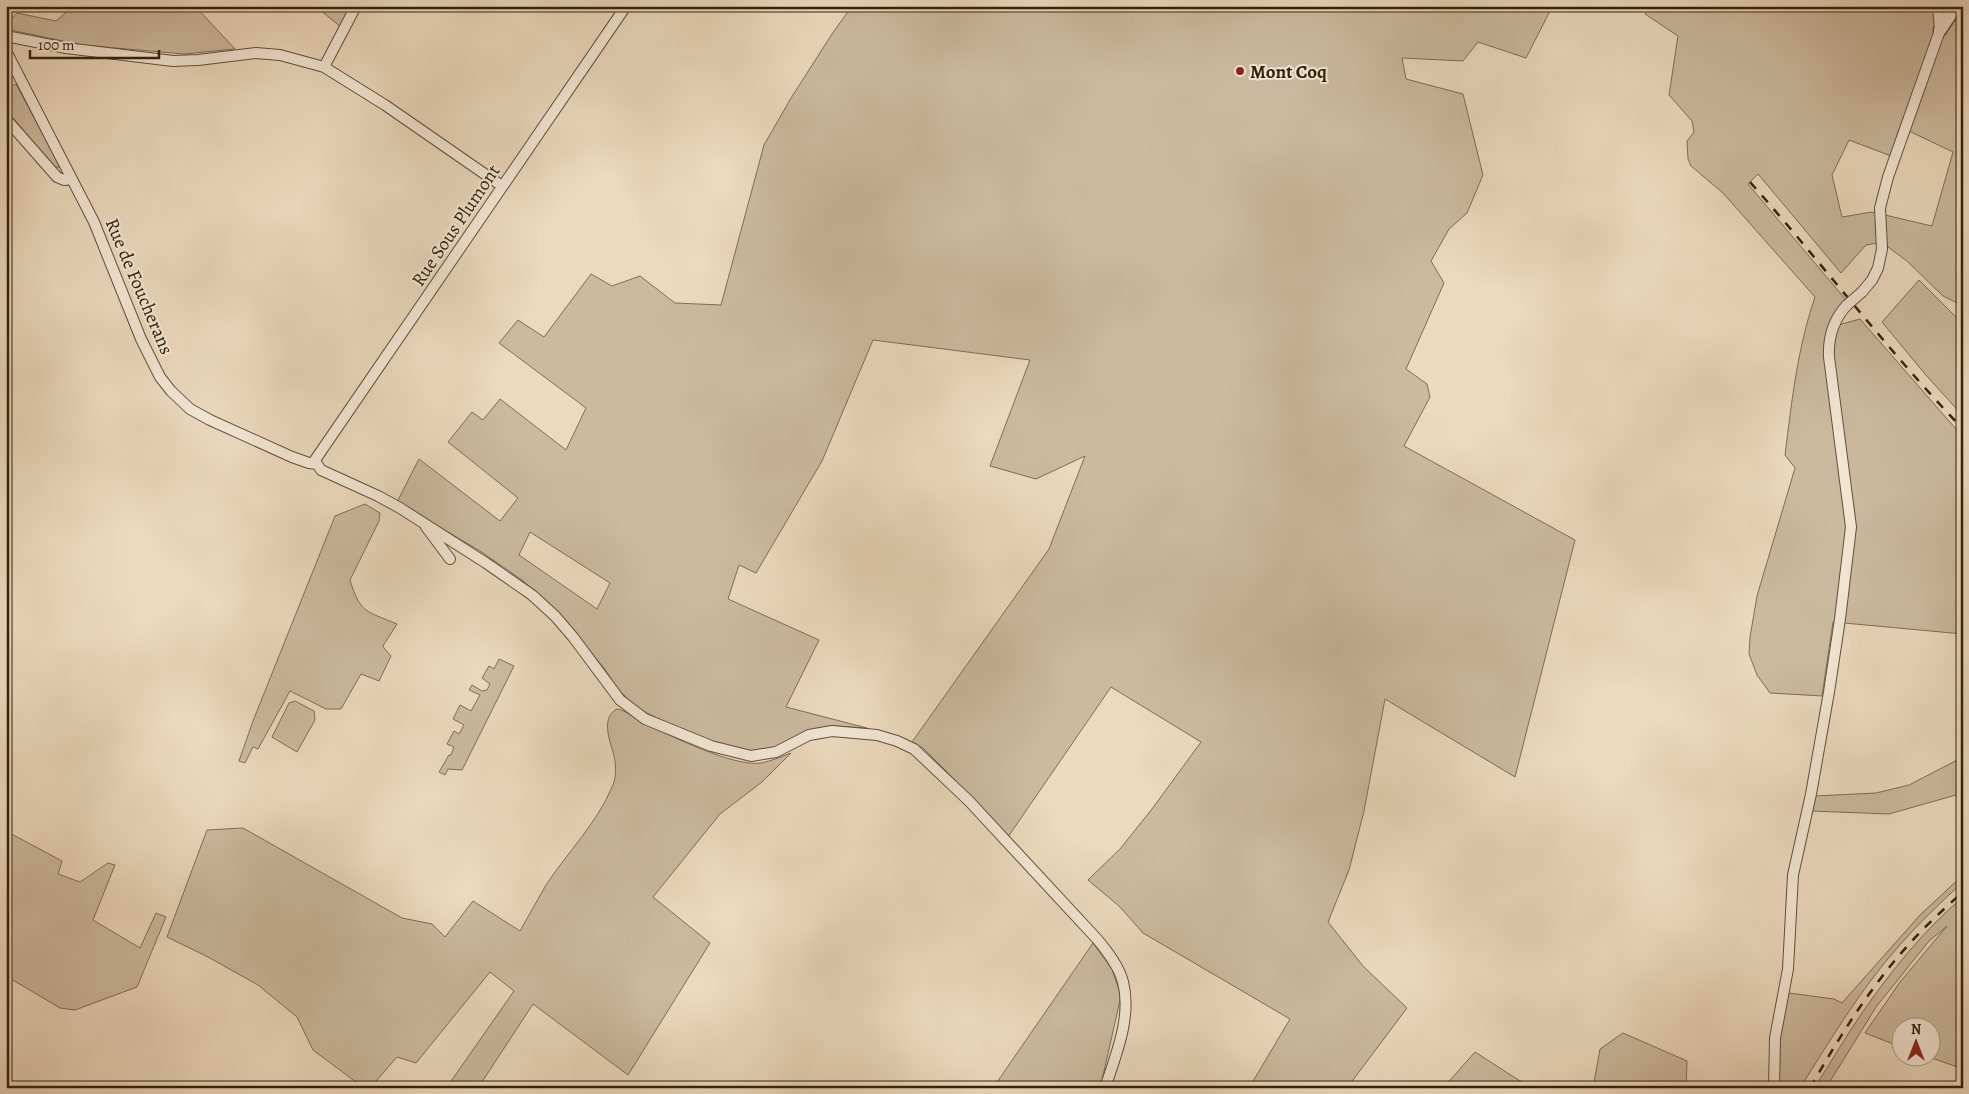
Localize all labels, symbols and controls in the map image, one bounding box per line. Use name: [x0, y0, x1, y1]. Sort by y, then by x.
scale bar: [30, 28, 159, 60]
text: 100 m: [38, 35, 75, 55]
place label: Mont Coq: [1250, 59, 1327, 85]
marker: Mont Coq: [1234, 65, 1246, 77]
street label: Rue Sous Plumont: [405, 160, 506, 292]
street label: Rue de Foucherans: [99, 214, 179, 358]
north arrow: [1892, 1016, 1942, 1066]
text: N: [1911, 1020, 1921, 1039]

